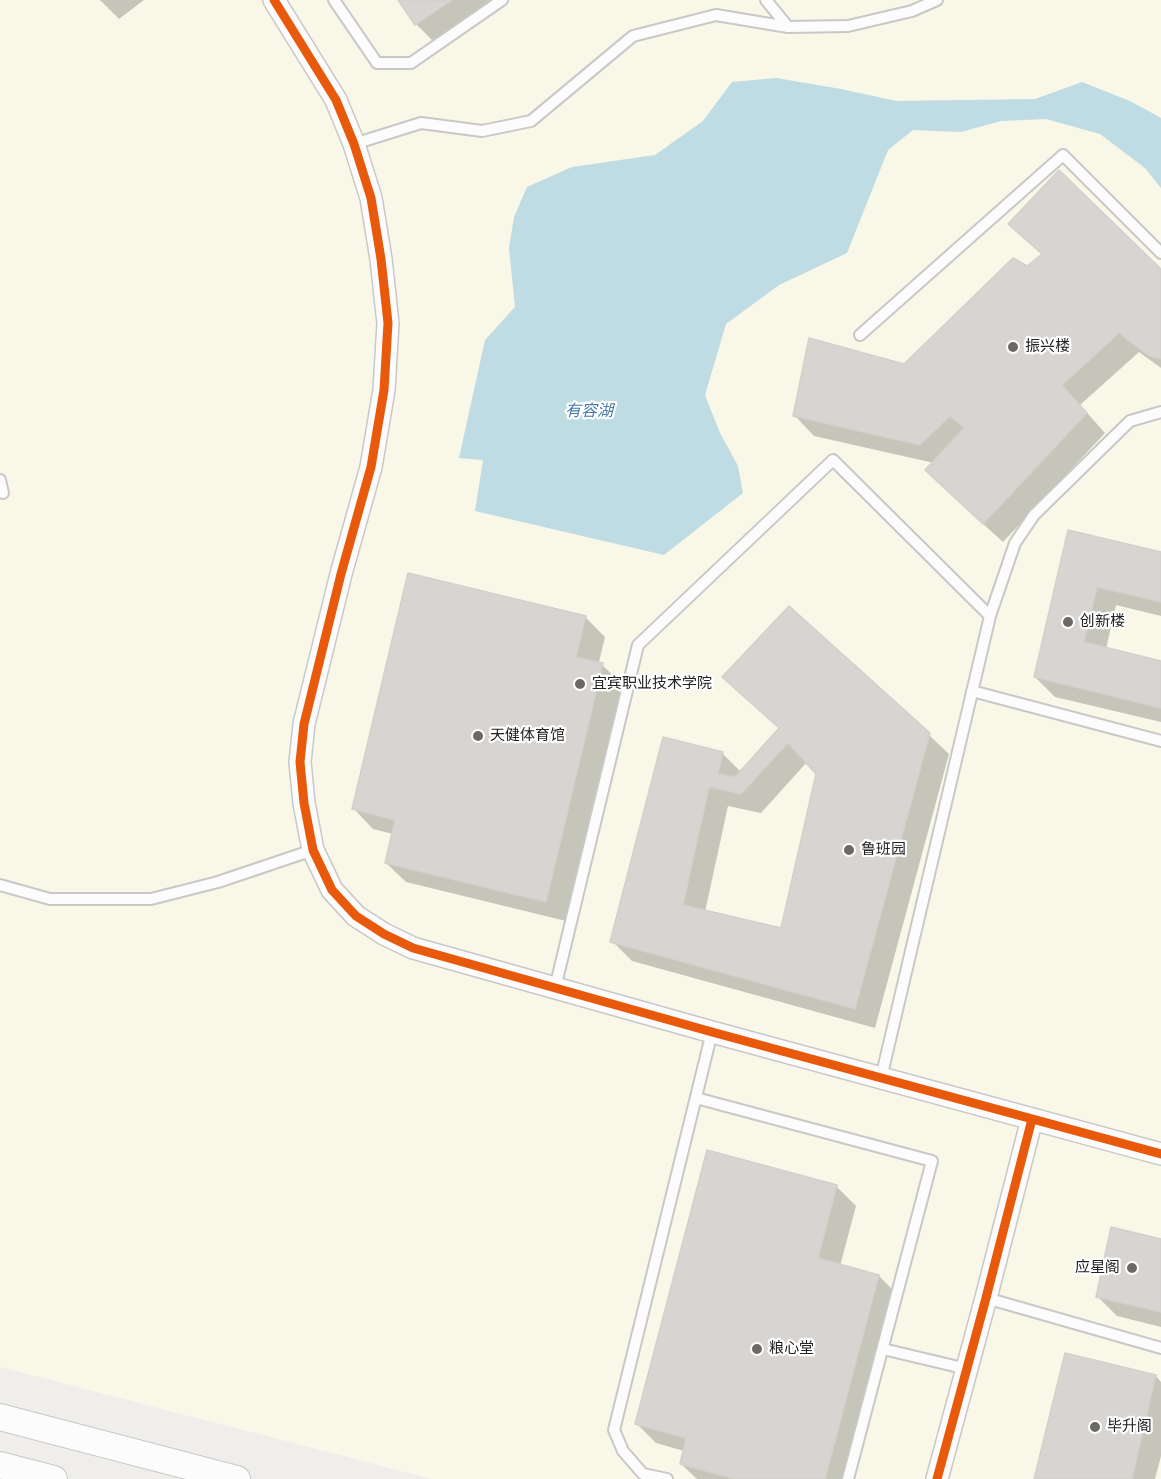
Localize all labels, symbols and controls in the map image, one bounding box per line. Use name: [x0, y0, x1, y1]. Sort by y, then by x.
place label: 振兴楼: [1025, 338, 1070, 356]
marker: 振兴楼: [1006, 340, 1020, 354]
water label: 有容湖: [565, 401, 613, 421]
place label: 创新楼: [1080, 613, 1125, 631]
marker: 创新楼: [1061, 615, 1075, 629]
place label: 宜宾职业技术学院: [592, 675, 712, 693]
marker: 宜宾职业技术学院: [573, 677, 587, 691]
place label: 天健体育馆: [490, 727, 565, 745]
marker: 天健体育馆: [471, 729, 485, 743]
place label: 鲁班园: [861, 841, 906, 859]
marker: 鲁班园: [842, 843, 856, 857]
place label: 应星阁: [1075, 1259, 1120, 1277]
marker: 应星阁: [1125, 1261, 1139, 1275]
place label: 粮心堂: [769, 1340, 814, 1358]
marker: 粮心堂: [750, 1342, 764, 1356]
place label: 毕升阁: [1107, 1418, 1152, 1436]
marker: 毕升阁: [1088, 1420, 1102, 1434]

